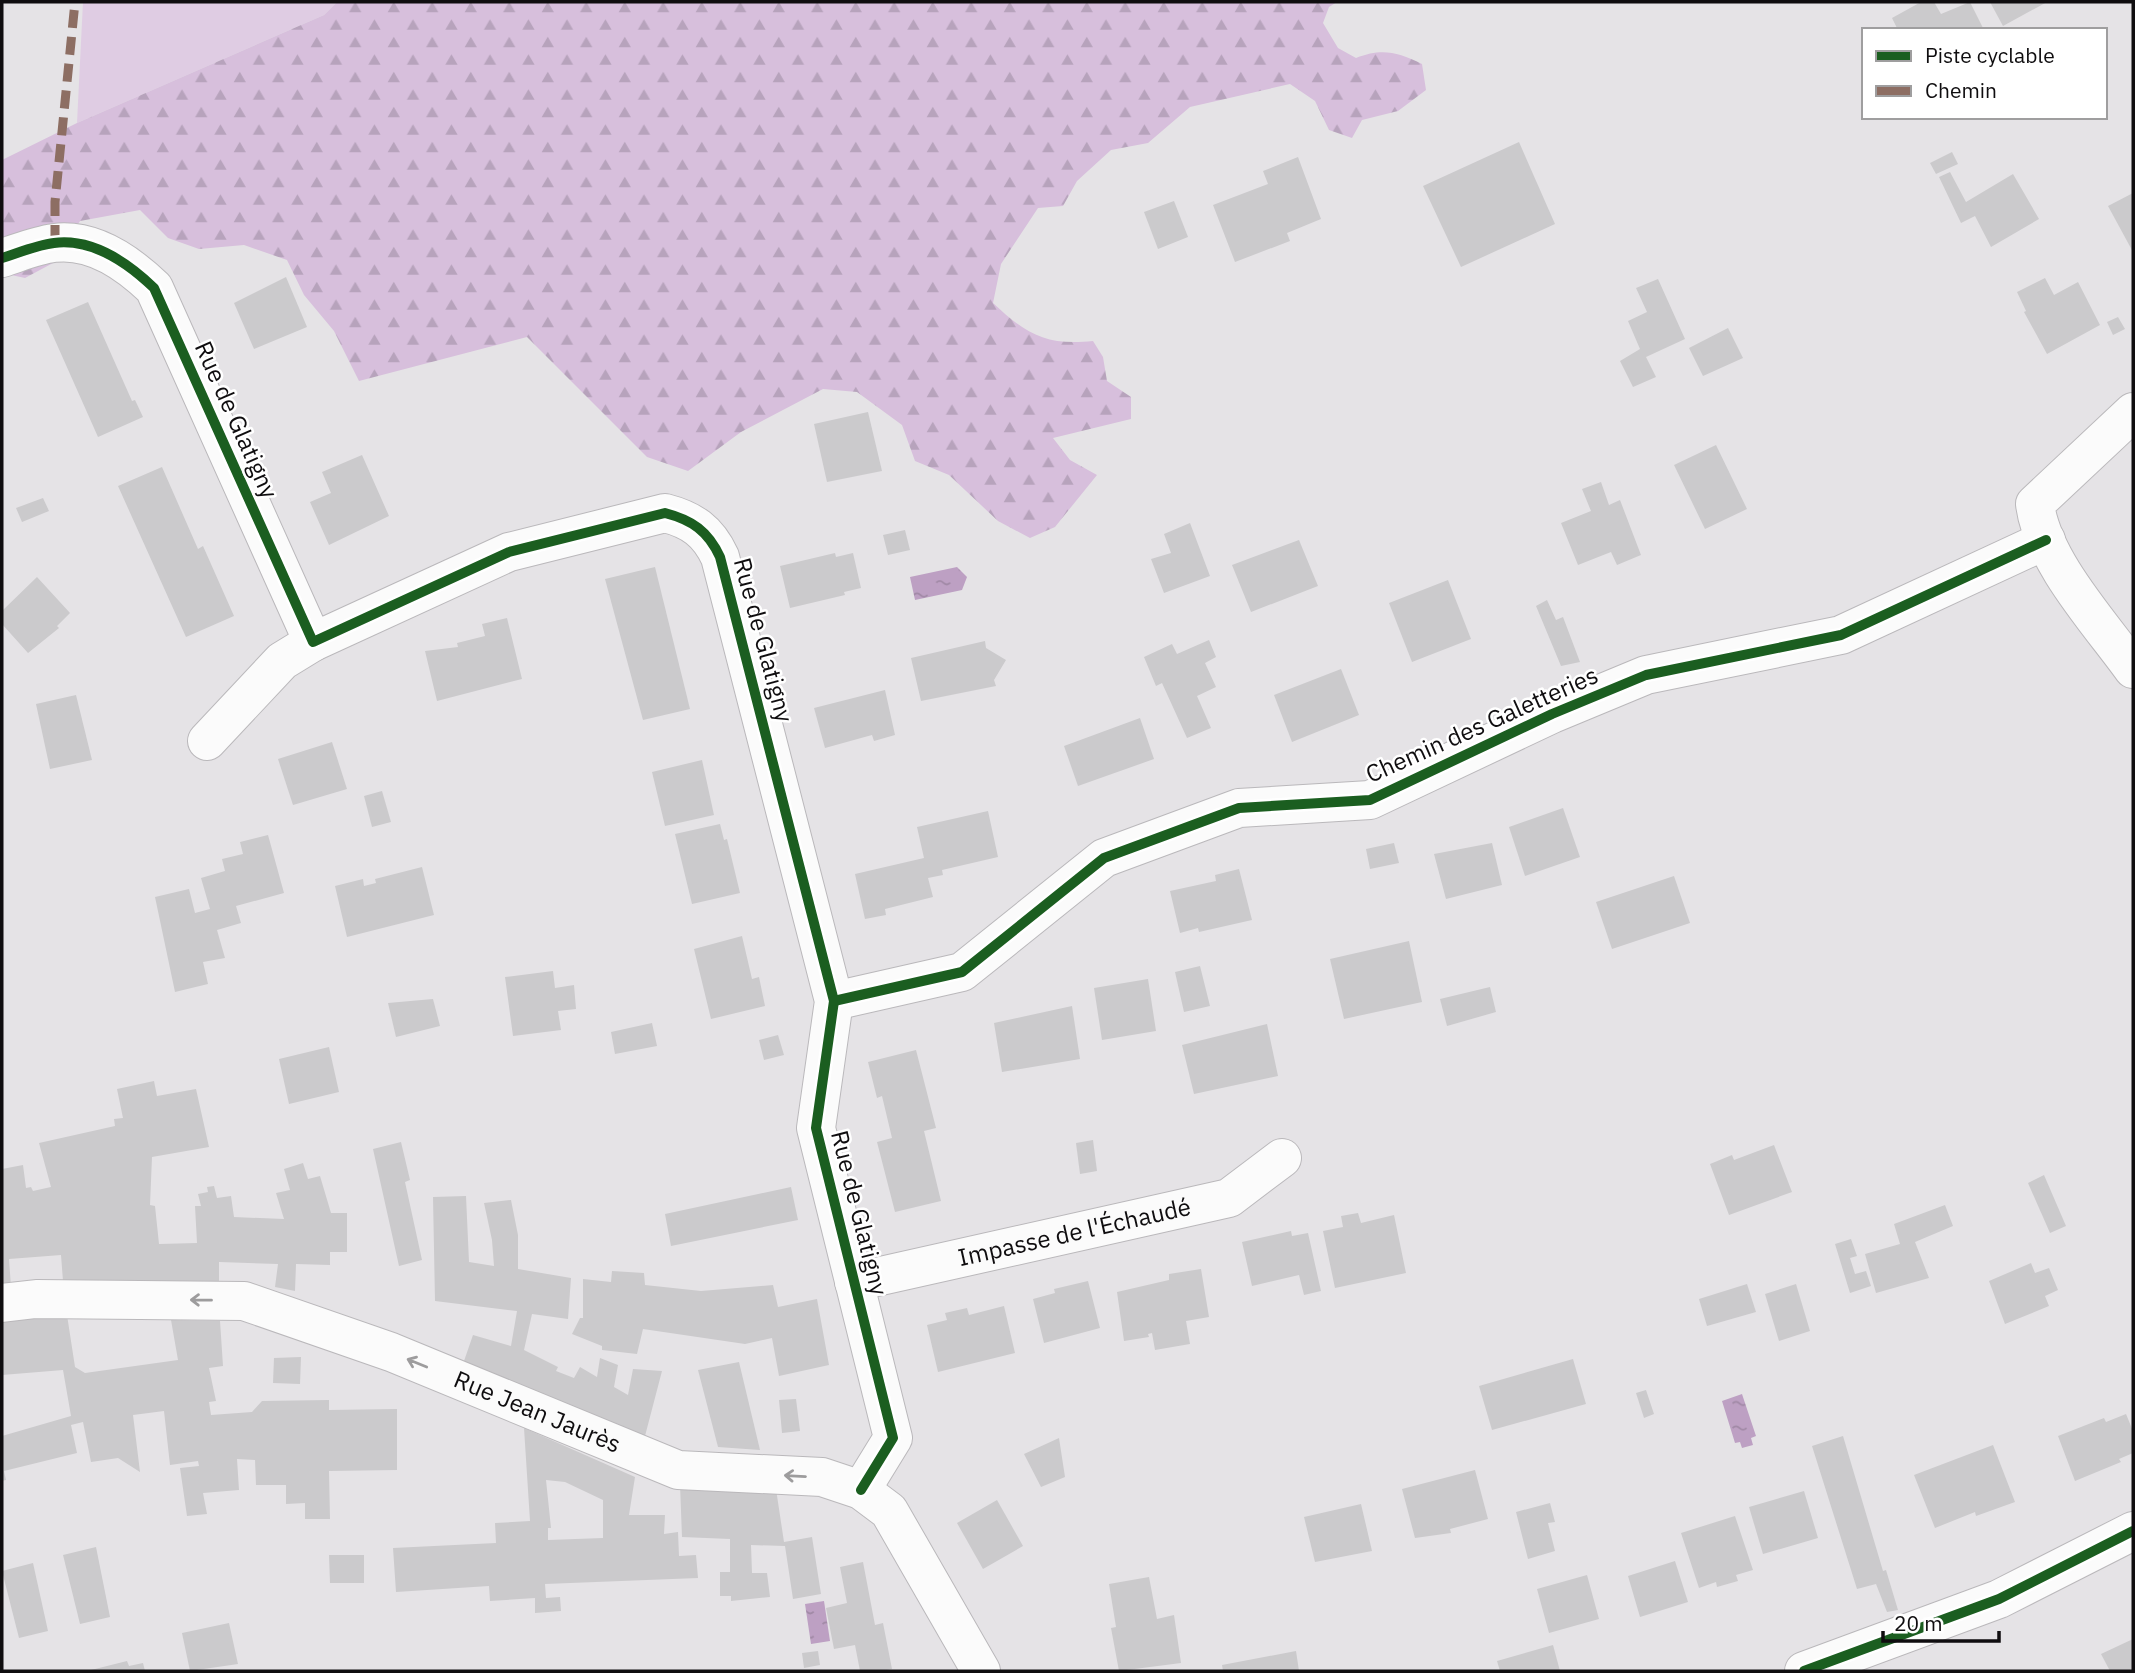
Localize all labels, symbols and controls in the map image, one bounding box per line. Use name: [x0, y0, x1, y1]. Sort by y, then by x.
legend: [1862, 28, 2107, 119]
text: Piste cyclable: [1925, 41, 2055, 69]
text: Chemin: [1925, 76, 1997, 104]
street label: Rue de Glatigny: [188, 336, 286, 503]
street label: Rue de Glatigny: [727, 554, 801, 726]
street label: Chemin des Galetteries: [1360, 658, 1603, 790]
street label: Rue de Glatigny: [824, 1127, 896, 1299]
street label: Impasse de l'Échaudé: [955, 1190, 1194, 1273]
one-way arrow: [190, 1293, 213, 1307]
one-way arrow: [407, 1355, 429, 1368]
street label: Rue Jean Jaurès: [449, 1363, 626, 1460]
one-way arrow: [784, 1469, 807, 1482]
scale bar: [1883, 1600, 1998, 1644]
text: 20 m: [1894, 1609, 1943, 1637]

